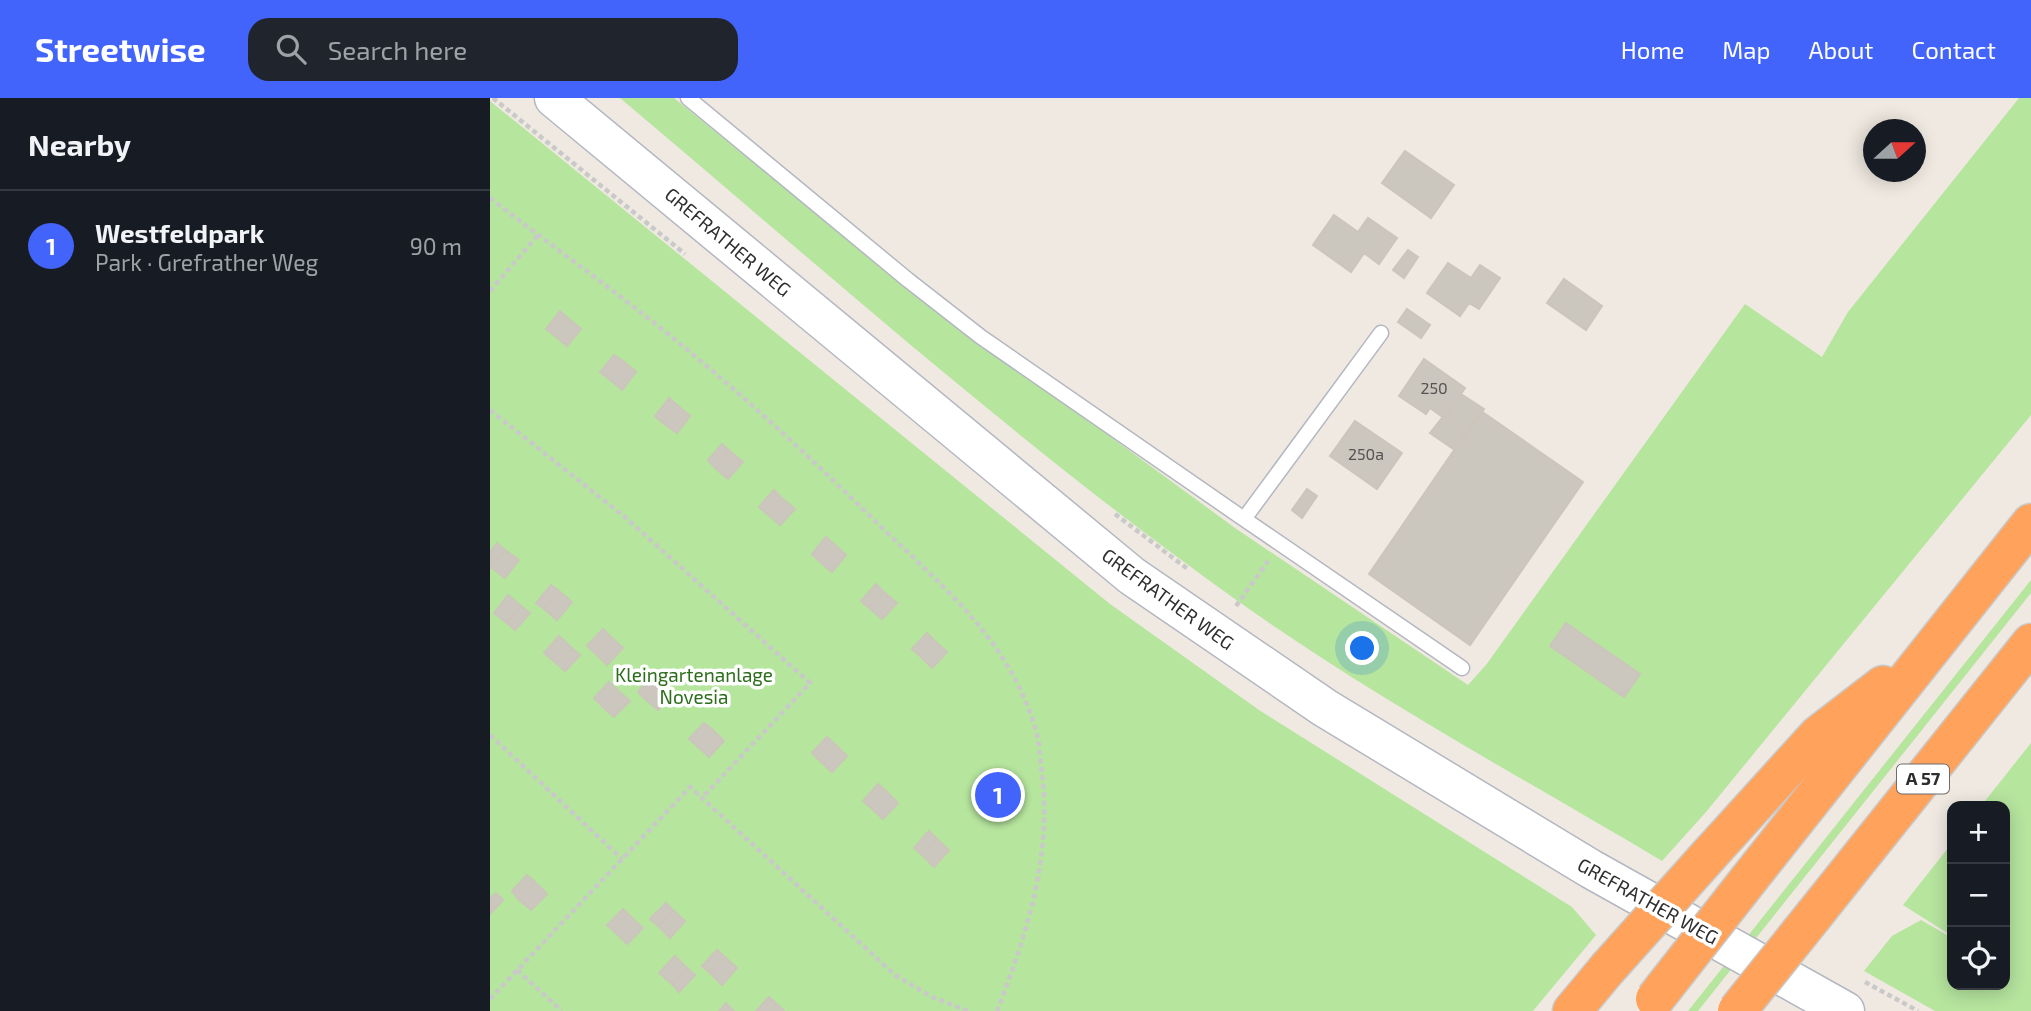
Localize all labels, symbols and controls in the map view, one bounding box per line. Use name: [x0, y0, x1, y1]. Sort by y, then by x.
search box: [248, 18, 738, 81]
text: Streetwise: [35, 29, 206, 69]
icon: search: [272, 30, 310, 68]
text: Search here: [328, 34, 467, 65]
text: Home: [1621, 35, 1684, 64]
text: Map: [1722, 35, 1770, 64]
text: About: [1808, 35, 1874, 64]
text: Contact: [1912, 35, 1996, 64]
north arrow: [1863, 119, 1926, 182]
text: Nearby: [28, 126, 131, 162]
street label: GREFRATHER WEG: [661, 182, 796, 301]
text: Westfeldpark: [95, 217, 264, 248]
text: 1: [46, 232, 56, 260]
text: 90 m: [410, 232, 462, 260]
text: Park · Grefrather Weg: [95, 248, 318, 276]
house number: 250: [1420, 378, 1448, 397]
house number: 250a: [1348, 444, 1384, 463]
street label: GREFRATHER WEG: [1098, 543, 1239, 654]
your location: [1345, 631, 1379, 665]
park label: Kleingartenanlage Novesia: [615, 663, 773, 708]
road number: A 57: [1897, 764, 1949, 794]
pin: 1: [975, 769, 1021, 821]
map controls: [1947, 801, 2010, 990]
button: +: [1947, 801, 2010, 864]
street label: GREFRATHER WEG: [1574, 852, 1723, 949]
button: −: [1947, 864, 2010, 927]
button: locate: [1947, 927, 2010, 990]

